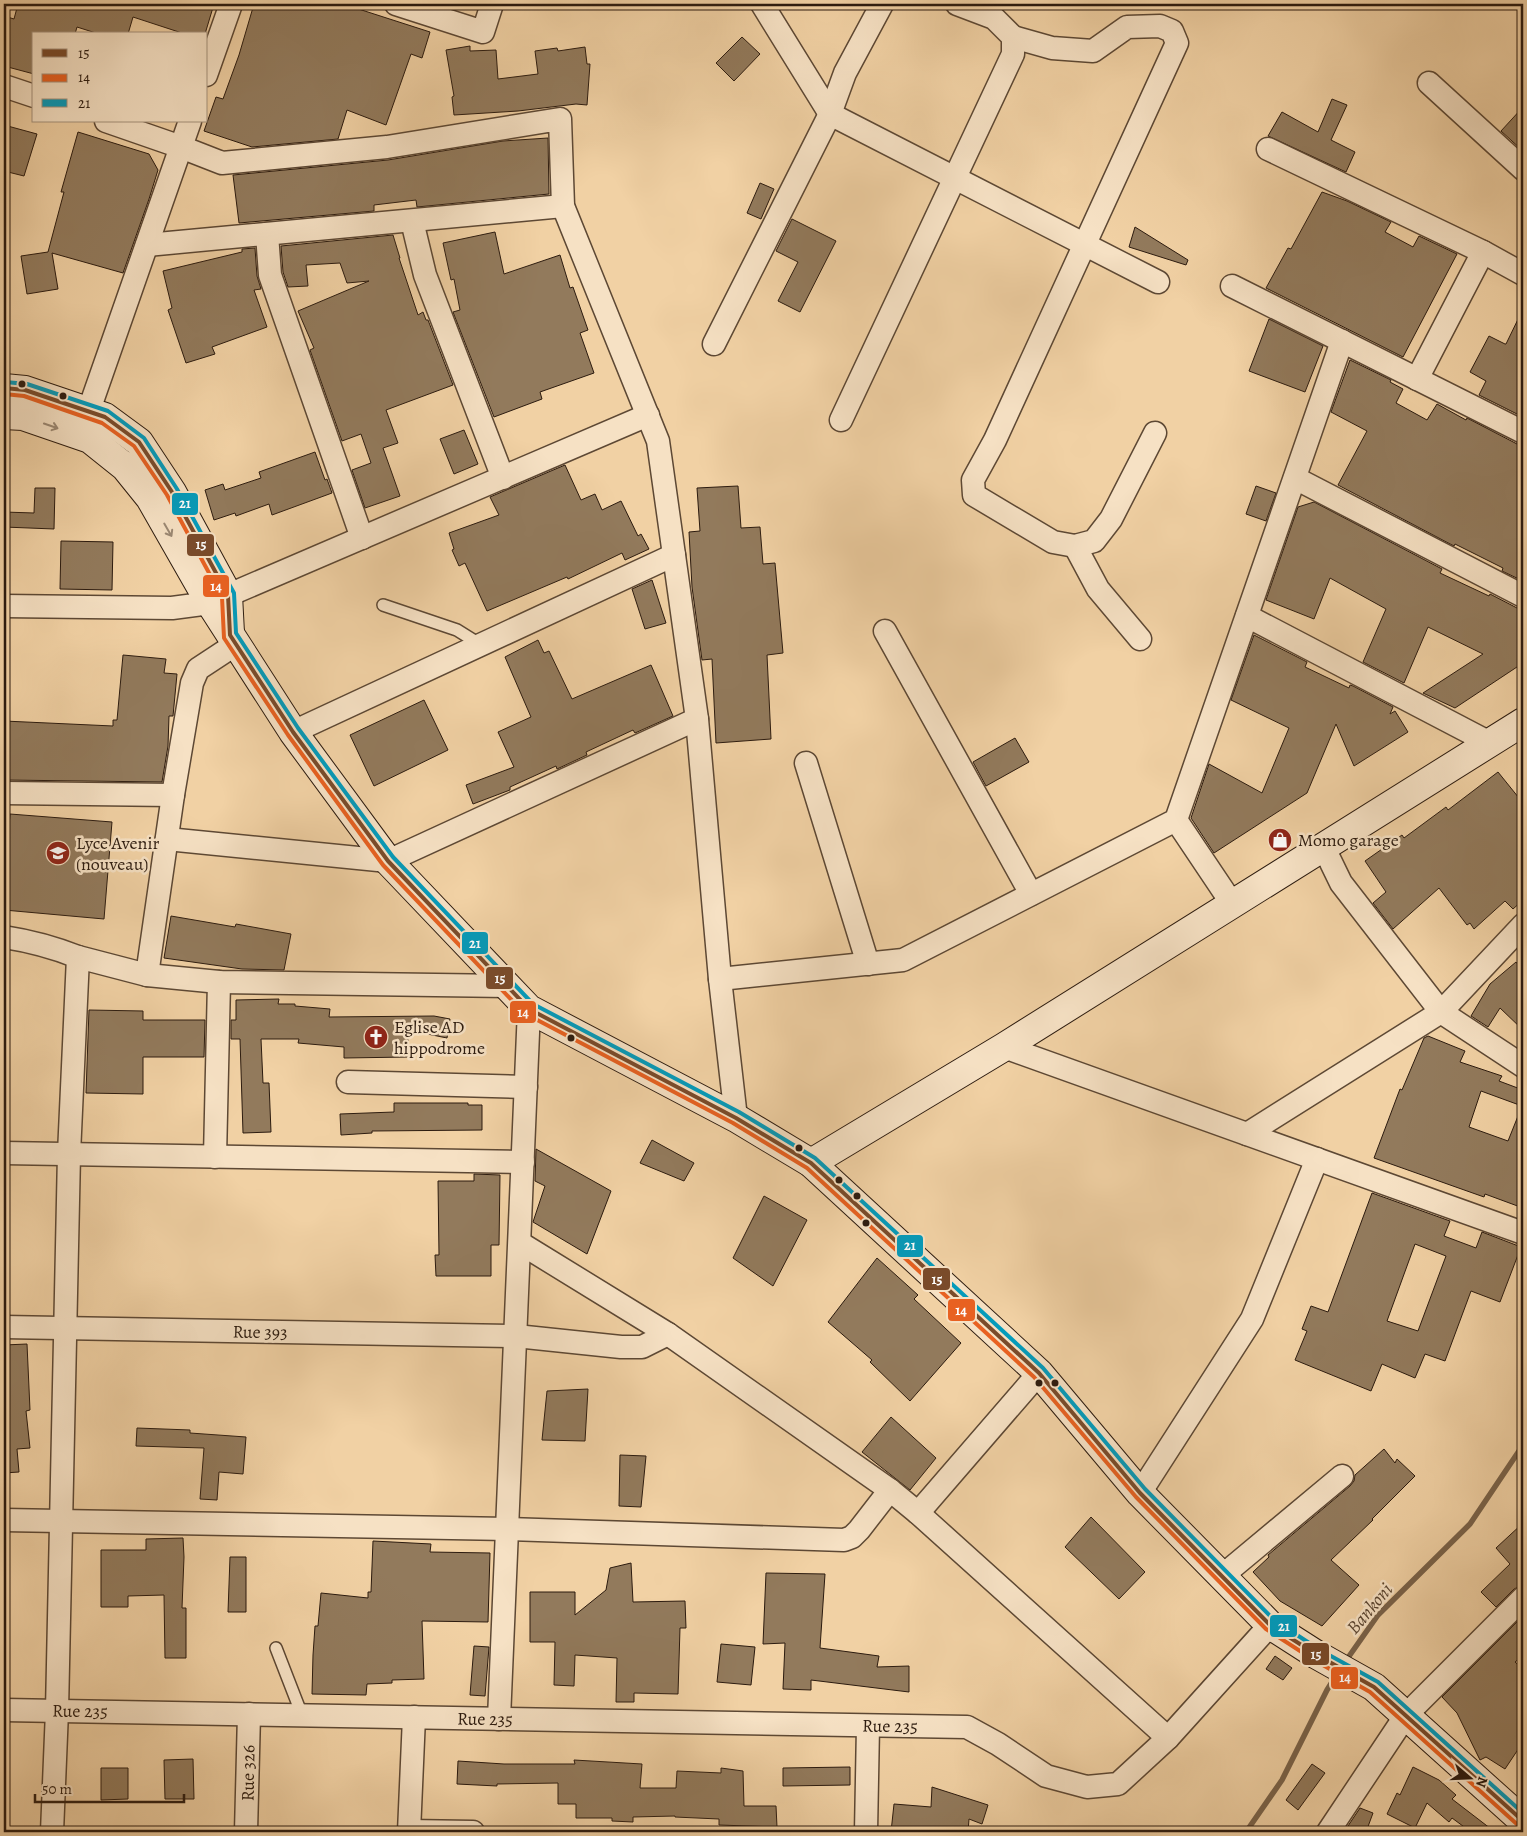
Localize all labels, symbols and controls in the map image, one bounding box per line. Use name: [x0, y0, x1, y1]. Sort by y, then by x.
legend: [32, 32, 208, 122]
text: 15: [78, 43, 90, 63]
text: 14: [78, 67, 90, 87]
text: 21: [78, 93, 90, 113]
unlabelled marker: [17, 379, 27, 389]
unlabelled marker: [58, 391, 68, 401]
one-way arrow: [43, 421, 59, 431]
line badge: 21: [171, 492, 199, 516]
text: 21: [179, 494, 191, 513]
one-way arrow: [164, 522, 174, 536]
line badge: 15: [186, 533, 215, 557]
text: 15: [196, 535, 207, 554]
line badge: 14: [202, 574, 230, 598]
text: 14: [210, 577, 222, 596]
shop icon: Momo garage: [1267, 827, 1293, 853]
place label: Momo garage: [1298, 828, 1399, 852]
place label: Lyce Avenir (nouveau): [76, 831, 159, 876]
school or university icon: Lyce Avenir (nouveau): [45, 840, 71, 866]
line badge: 21: [461, 931, 489, 955]
text: 21: [469, 934, 481, 953]
line badge: 15: [485, 966, 514, 990]
text: 15: [495, 969, 506, 988]
line badge: 14: [509, 1000, 537, 1024]
text: 14: [517, 1003, 529, 1022]
place label: Eglise AD hippodrome: [394, 1015, 485, 1060]
church icon: Eglise AD hippodrome: [363, 1024, 389, 1050]
unlabelled marker: [566, 1033, 576, 1043]
unlabelled marker: [794, 1143, 804, 1153]
unlabelled marker: [834, 1175, 844, 1185]
unlabelled marker: [852, 1191, 862, 1201]
unlabelled marker: [861, 1218, 871, 1228]
line badge: 21: [896, 1234, 924, 1258]
text: 21: [904, 1236, 916, 1255]
line badge: 15: [922, 1267, 951, 1291]
text: 15: [932, 1270, 943, 1289]
line badge: 14: [947, 1298, 976, 1322]
text: 14: [955, 1301, 967, 1320]
street label: Rue 393: [232, 1320, 288, 1344]
unlabelled marker: [1034, 1378, 1044, 1388]
unlabelled marker: [1050, 1378, 1060, 1388]
water label: Bankoni: [1341, 1578, 1399, 1640]
line badge: 21: [1269, 1614, 1298, 1638]
text: 21: [1278, 1617, 1290, 1636]
line badge: 15: [1301, 1642, 1330, 1666]
text: 15: [1311, 1645, 1322, 1664]
line badge: 14: [1330, 1666, 1359, 1690]
text: 14: [1339, 1668, 1351, 1687]
street label: Rue 235: [52, 1699, 108, 1723]
street label: Rue 235: [457, 1707, 513, 1731]
street label: Rue 235: [862, 1714, 918, 1738]
street label: Rue 326: [236, 1745, 260, 1801]
north arrow: [1444, 1754, 1494, 1804]
scale bar: [35, 1771, 184, 1803]
text: N: [1471, 1774, 1492, 1790]
text: 50 m: [42, 1779, 72, 1799]

